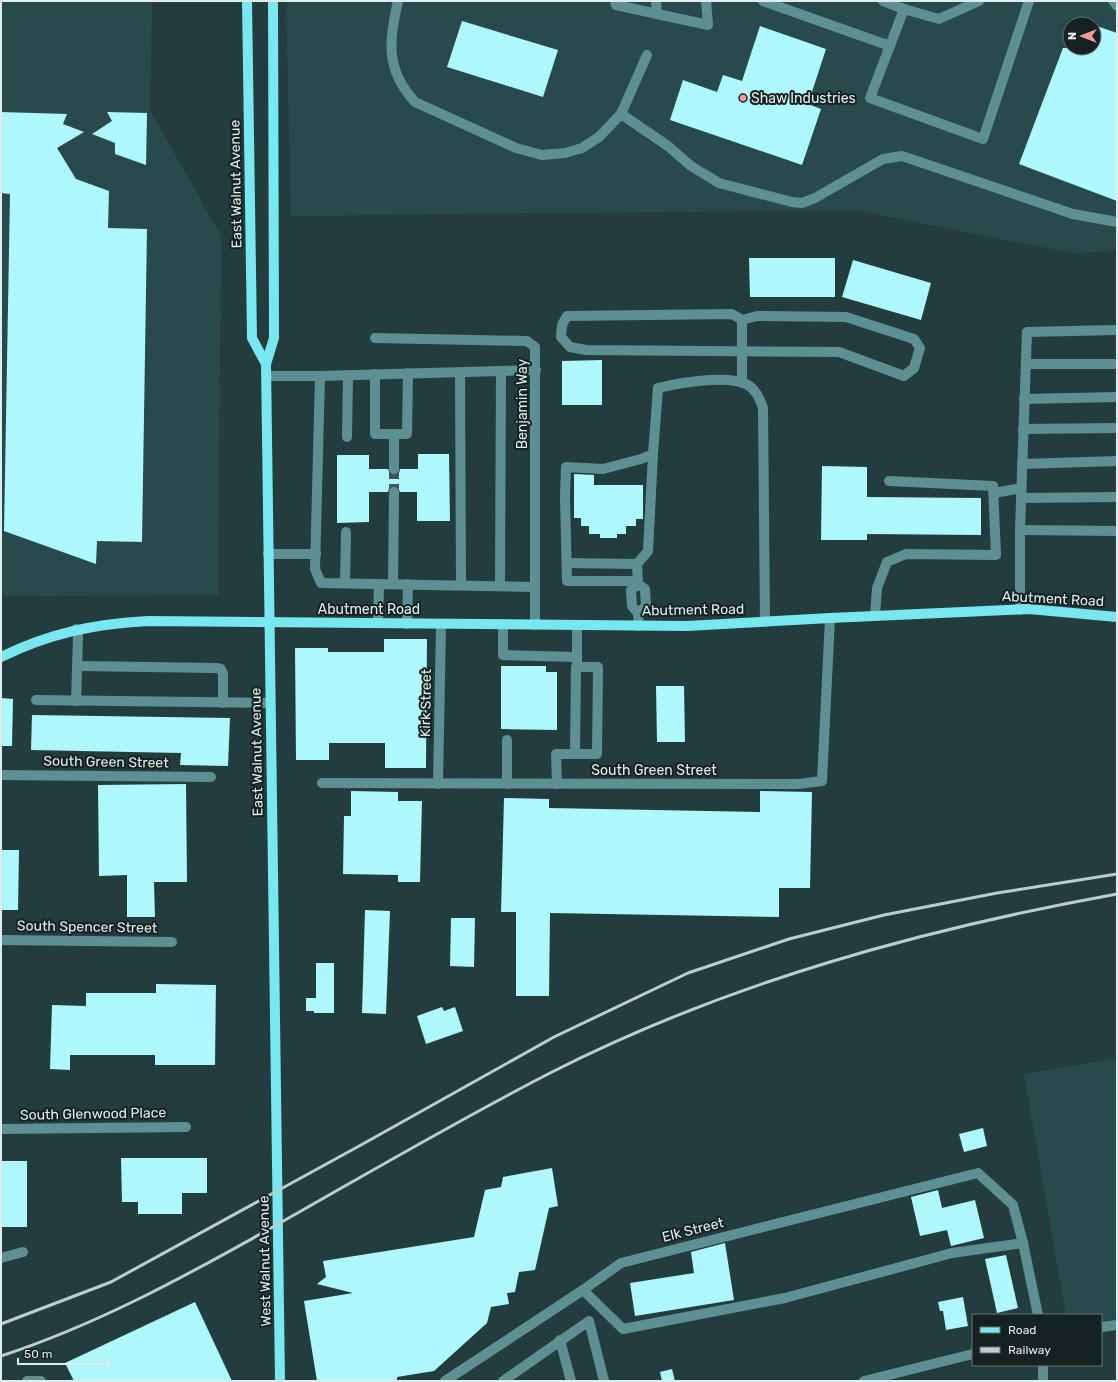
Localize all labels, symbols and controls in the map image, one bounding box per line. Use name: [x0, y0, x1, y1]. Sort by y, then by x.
north arrow: [1062, 16, 1102, 56]
text: N: [1066, 32, 1079, 40]
place label: Shaw Industries: [751, 90, 856, 107]
marker: Shaw Industries: [738, 93, 748, 103]
street label: East Walnut Avenue: [226, 119, 246, 248]
street label: Benjamin Way: [514, 358, 531, 449]
street label: Abutment Road: [1001, 588, 1105, 610]
street label: Abutment Road: [318, 601, 420, 618]
street label: Abutment Road: [642, 601, 744, 619]
street label: Kirk Street: [417, 668, 435, 737]
street label: East Walnut Avenue: [247, 687, 267, 816]
street label: South Green Street: [43, 752, 169, 772]
street label: South Green Street: [591, 762, 717, 779]
street label: South Spencer Street: [17, 917, 158, 937]
street label: South Glenwood Place: [20, 1104, 166, 1124]
street label: West Walnut Avenue: [255, 1195, 275, 1327]
street label: Elk Street: [660, 1214, 726, 1246]
legend: [972, 1314, 1102, 1366]
text: Road: [1008, 1323, 1036, 1337]
scale bar: [18, 1340, 109, 1366]
text: Railway: [1008, 1343, 1051, 1357]
text: 50 m: [24, 1347, 52, 1361]

